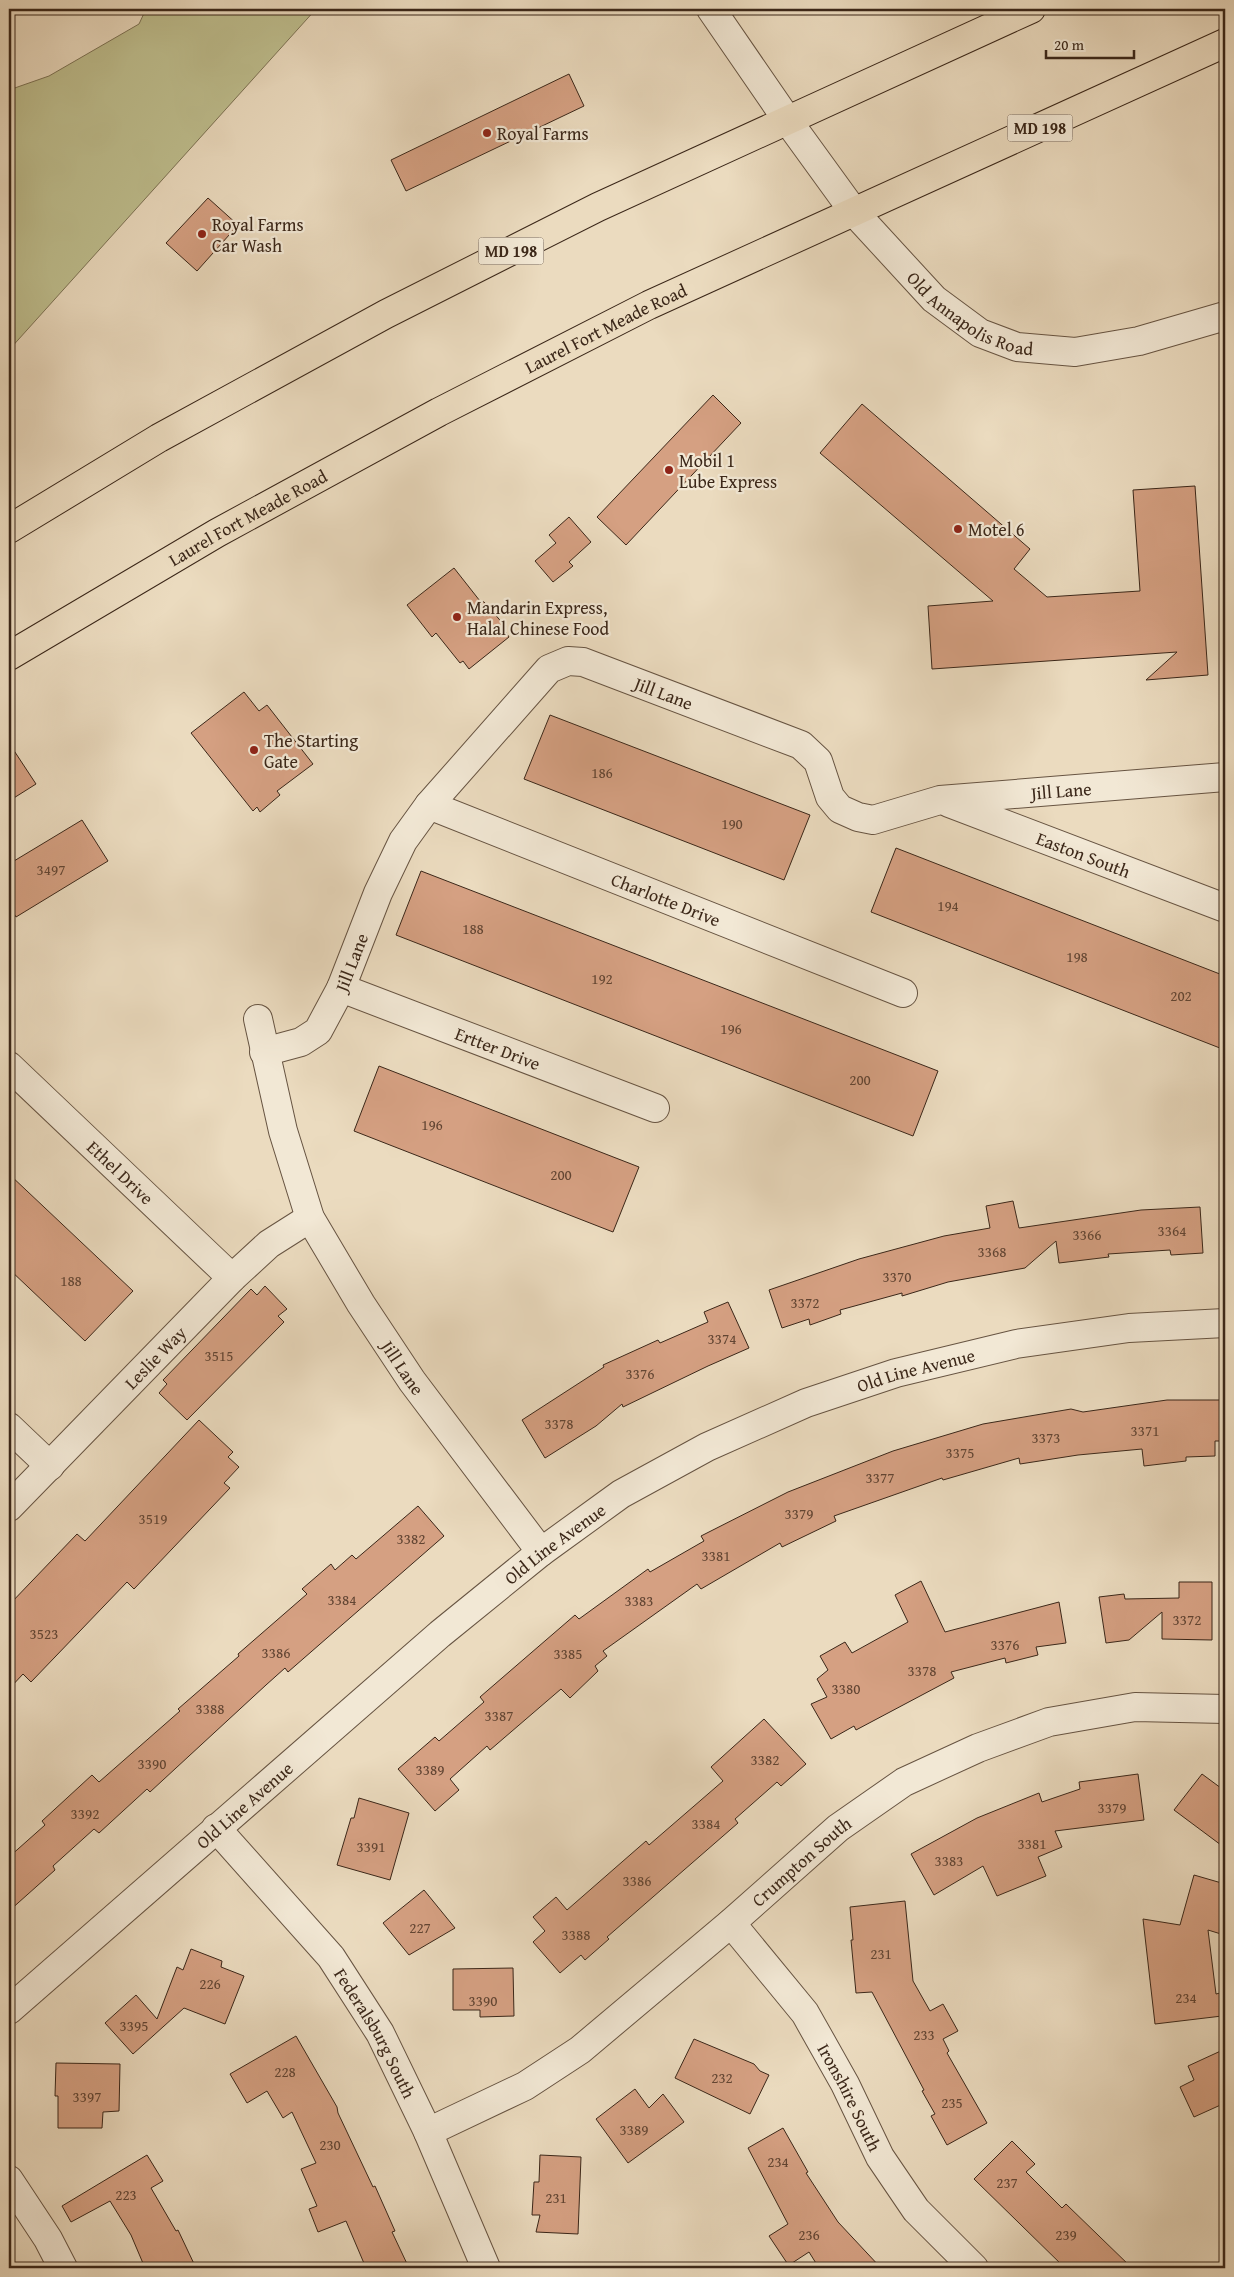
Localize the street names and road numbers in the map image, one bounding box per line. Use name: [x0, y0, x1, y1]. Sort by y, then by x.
road number: MD 198: [1008, 115, 1072, 142]
road number: MD 198: [478, 238, 544, 264]
street label: Old Annapolis Road: [901, 265, 1035, 362]
street label: Laurel Fort Meade Road: [520, 276, 691, 380]
street label: Laurel Fort Meade Road: [163, 462, 332, 572]
street label: Jill Lane: [629, 669, 697, 716]
street label: Jill Lane: [1028, 774, 1092, 806]
street label: Easton South: [1033, 824, 1134, 884]
street label: Charlotte Drive: [607, 865, 725, 933]
street label: Jill Lane: [327, 929, 375, 997]
street label: Ertter Drive: [451, 1019, 545, 1077]
street label: Ethel Drive: [81, 1134, 160, 1211]
street label: Leslie Way: [118, 1320, 192, 1395]
street label: Jill Lane: [374, 1333, 431, 1400]
street label: Old Line Avenue: [853, 1341, 977, 1399]
street label: Old Line Avenue: [498, 1496, 611, 1591]
street label: Old Line Avenue: [190, 1755, 299, 1855]
street label: Crumpton South: [745, 1809, 856, 1913]
street label: Federalsburg South: [328, 1962, 423, 2103]
street label: Ironshire South: [811, 2038, 889, 2156]

